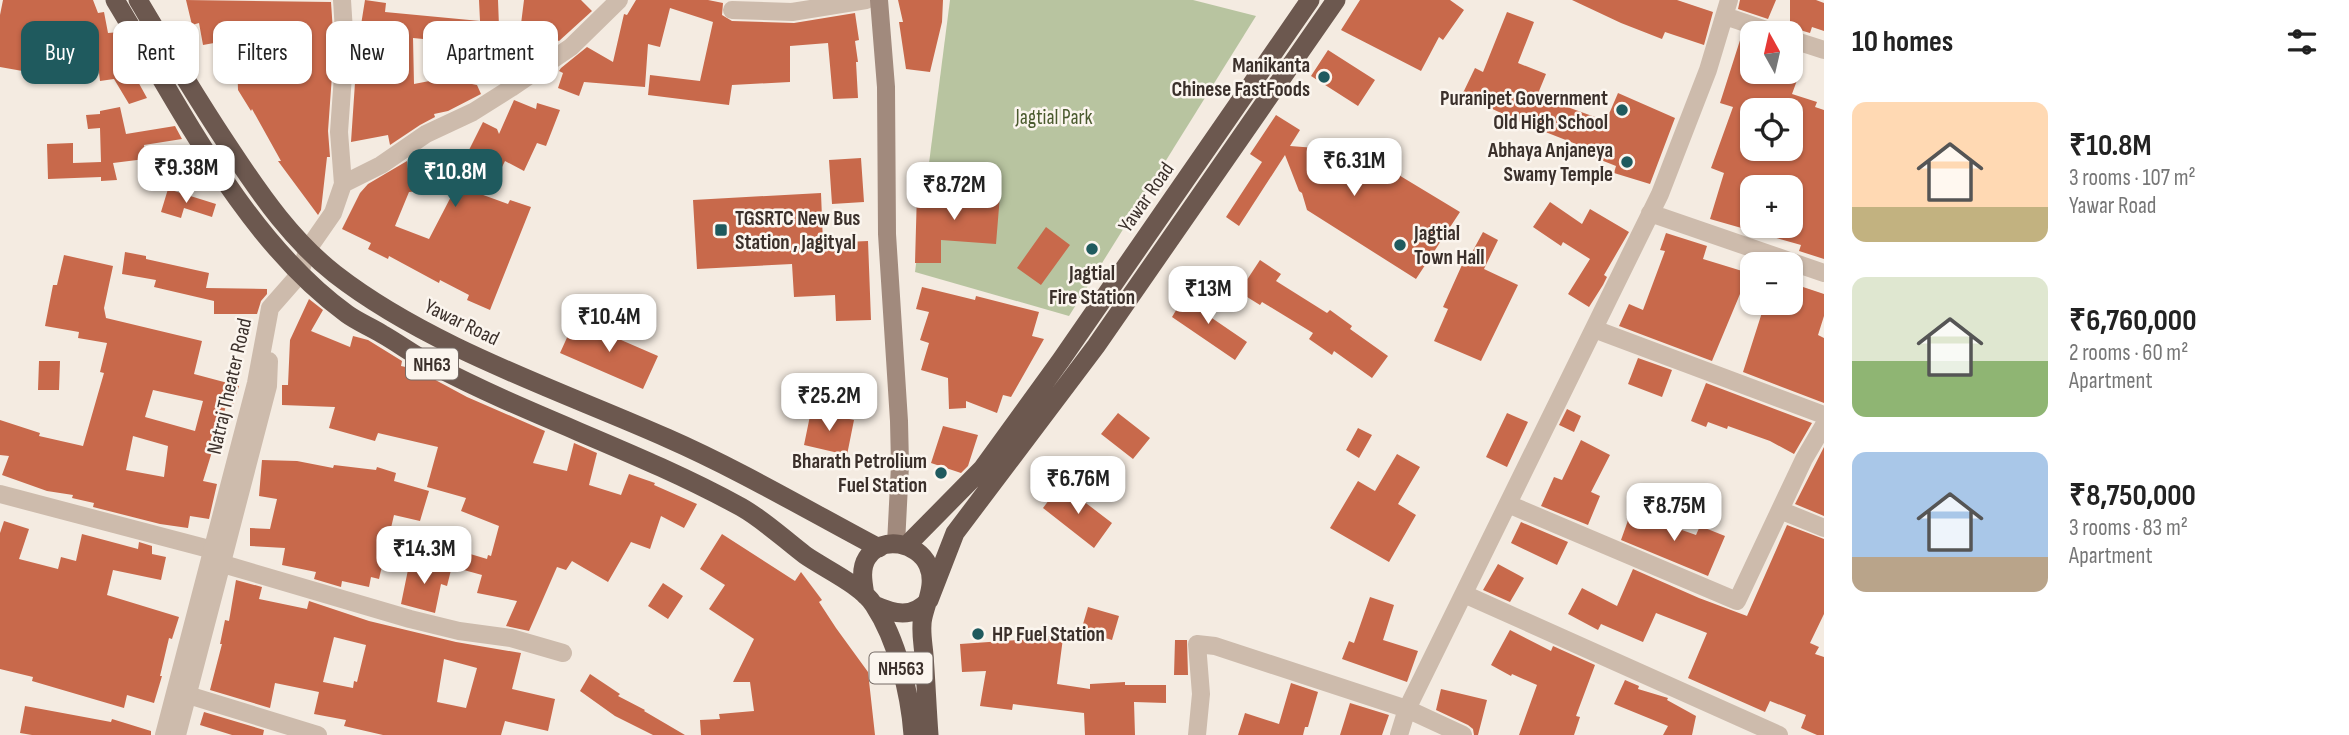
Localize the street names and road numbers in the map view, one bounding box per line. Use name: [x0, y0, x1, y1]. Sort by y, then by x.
street label: Yawar Road: [1113, 157, 1180, 237]
street label: Yawar Road: [420, 294, 503, 351]
street label: Natraj Theater Road: [202, 316, 257, 457]
road number: NH63: [406, 348, 458, 380]
road number: NH563: [870, 652, 932, 684]

